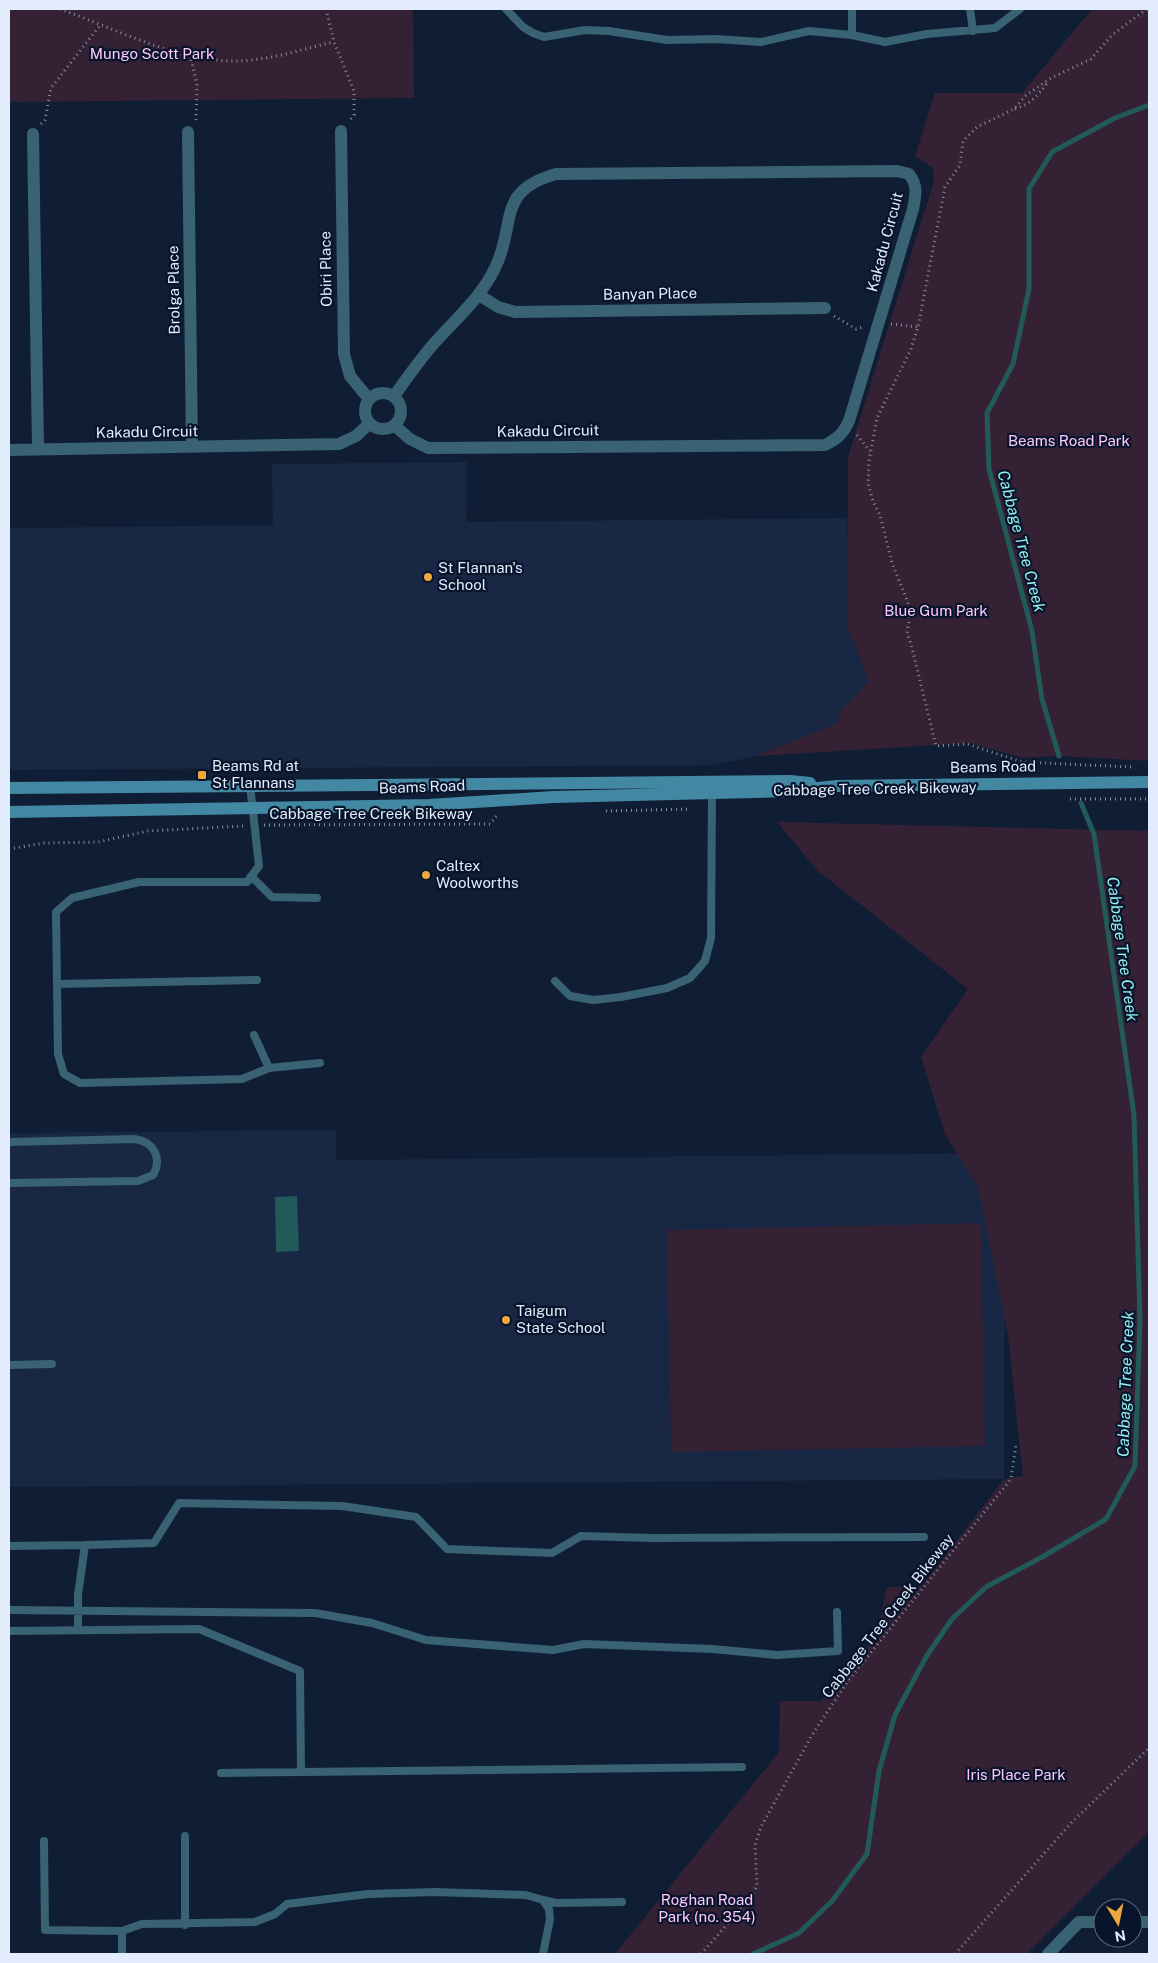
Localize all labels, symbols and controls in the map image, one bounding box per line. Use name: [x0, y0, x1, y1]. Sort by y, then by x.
park label: Mungo Scott Park: [90, 45, 214, 62]
street label: Kakadu Circuit: [863, 190, 906, 294]
street label: Obiri Place: [316, 231, 335, 307]
street label: Brolga Place: [164, 245, 183, 335]
street label: Banyan Place: [603, 284, 697, 303]
street label: Kakadu Circuit: [497, 421, 600, 440]
street label: Kakadu Circuit: [96, 422, 199, 441]
park label: Beams Road Park: [1008, 432, 1130, 449]
water label: Cabbage Tree Creek: [993, 468, 1050, 614]
place label: St Flannan's School: [438, 559, 523, 593]
marker: St Flannan's School: [422, 571, 434, 583]
park label: Blue Gum Park: [884, 602, 988, 619]
place label: Beams Rd at St Flannans: [212, 757, 299, 791]
street label: Beams Road: [950, 757, 1036, 776]
marker: Beams Rd at St Flannans: [196, 769, 208, 781]
street label: Beams Road: [379, 776, 465, 797]
street label: Cabbage Tree Creek Bikeway: [773, 778, 977, 799]
street label: Cabbage Tree Creek Bikeway: [269, 805, 473, 822]
place label: Caltex Woolworths: [436, 857, 519, 891]
marker: Caltex Woolworths: [420, 869, 432, 881]
water label: Cabbage Tree Creek: [1103, 875, 1142, 1023]
place label: Taigum State School: [516, 1302, 605, 1336]
water label: Cabbage Tree Creek: [1113, 1310, 1138, 1457]
marker: Taigum State School: [500, 1314, 512, 1326]
street label: Cabbage Tree Creek Bikeway: [818, 1530, 957, 1701]
park label: Iris Place Park: [966, 1766, 1066, 1783]
park label: Roghan Road Park (no. 354): [658, 1891, 756, 1925]
north arrow: [1093, 1898, 1143, 1948]
text: N: [1113, 1927, 1127, 1945]

